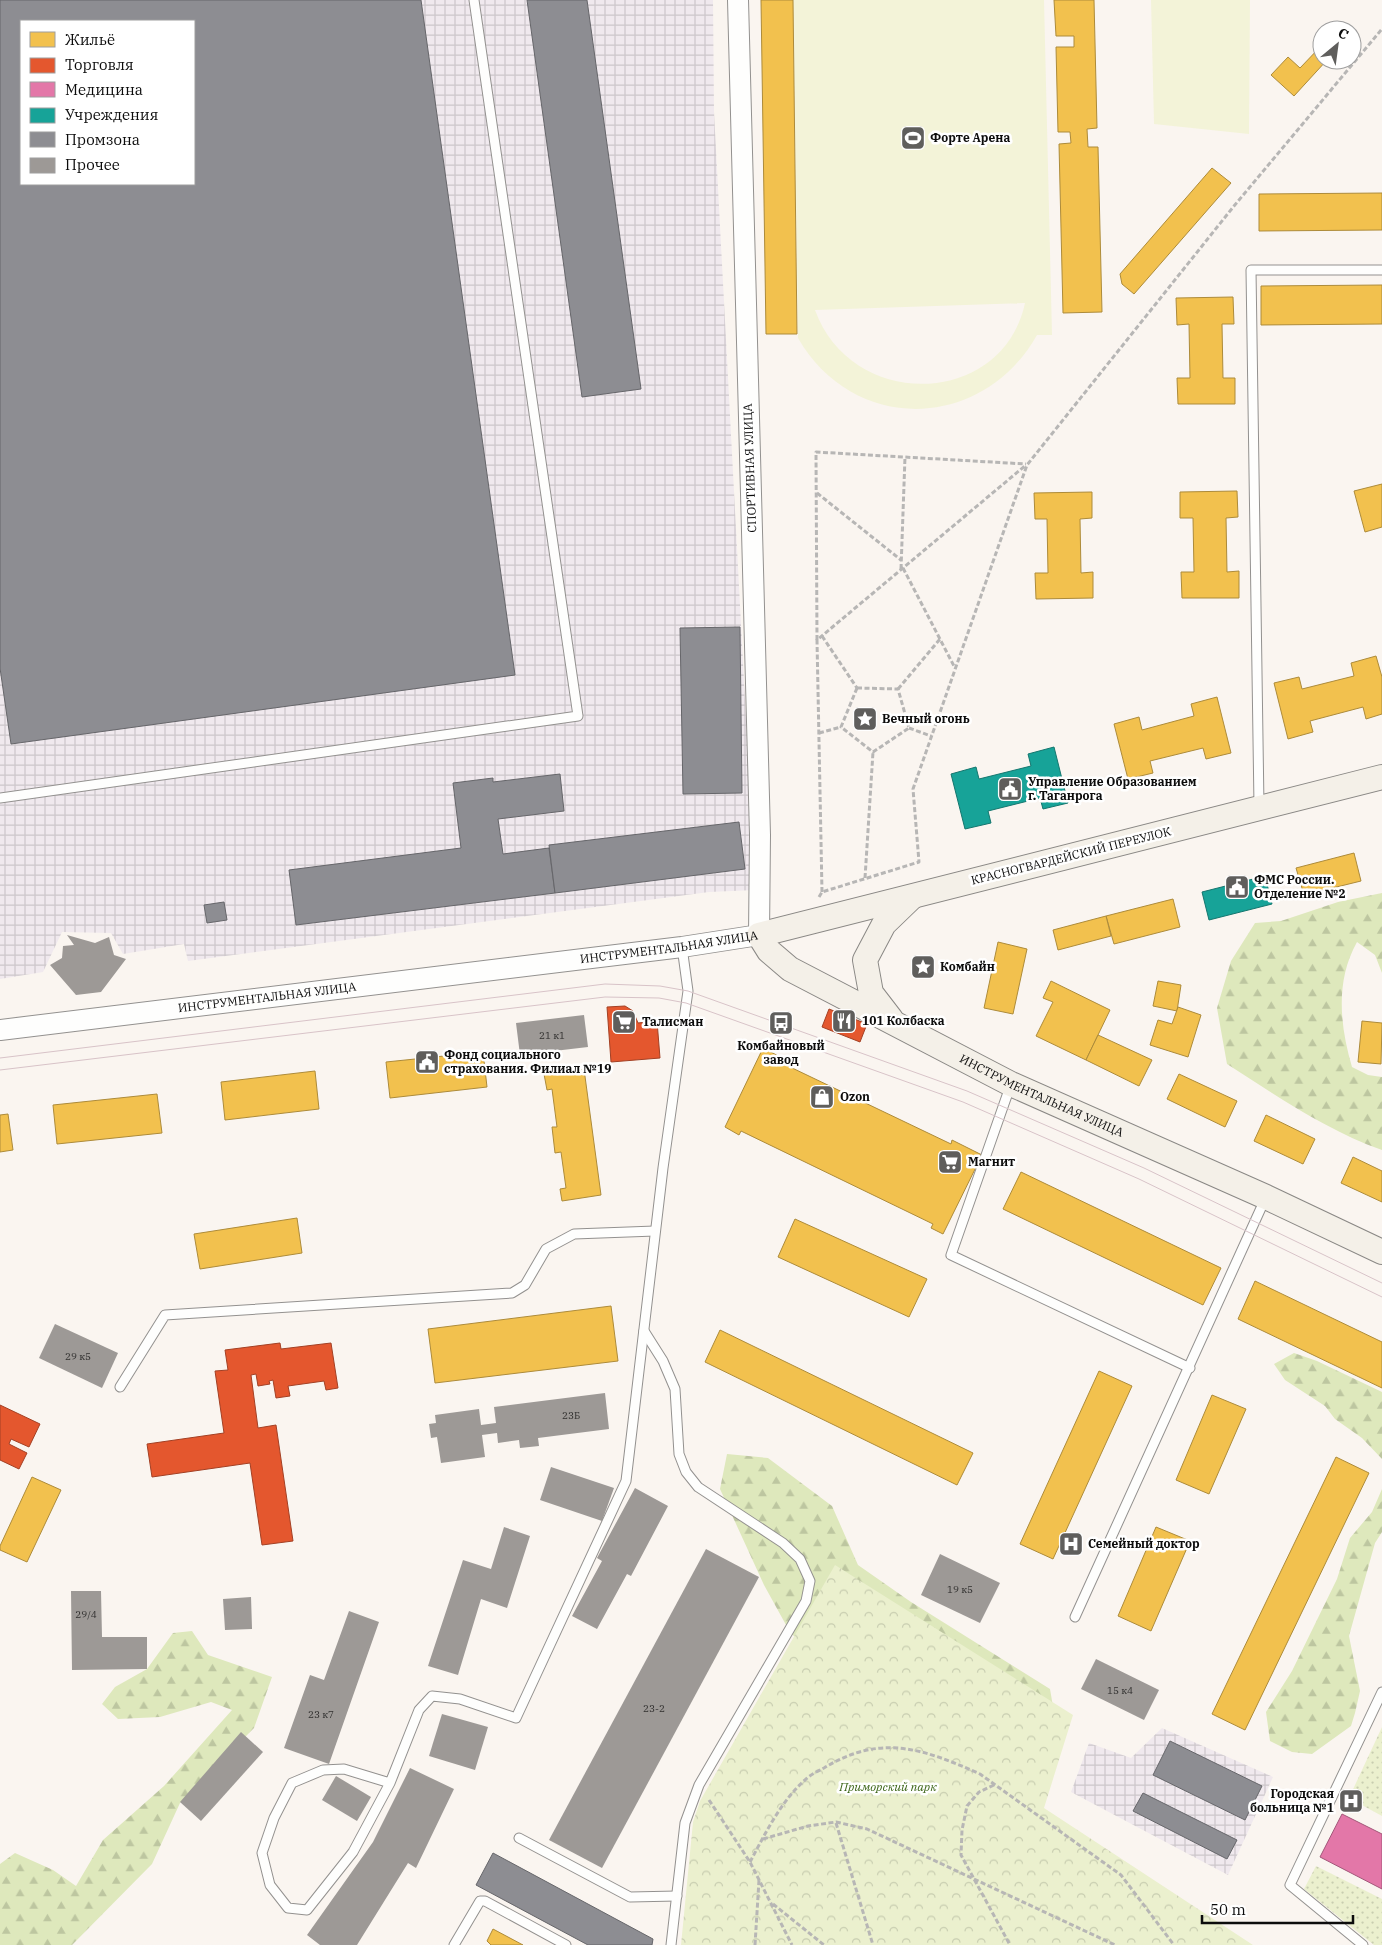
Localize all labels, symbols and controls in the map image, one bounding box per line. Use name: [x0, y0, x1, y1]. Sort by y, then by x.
legend: [20, 20, 195, 185]
north arrow: [1312, 20, 1362, 70]
text: С: [1335, 24, 1352, 44]
text: Жильё: [65, 30, 115, 49]
text: Торговля: [65, 55, 134, 74]
text: Медицина: [65, 80, 143, 99]
text: Учреждения: [65, 105, 158, 124]
sports icon: Форте Арена: [900, 125, 926, 151]
text: Промзона: [65, 130, 140, 149]
place label: Форте Арена: [930, 130, 1010, 145]
text: Прочее: [65, 155, 120, 174]
street label: СПОРТИВНАЯ УЛИЦА: [740, 402, 759, 533]
place icon: Вечный огонь: [852, 706, 878, 732]
place label: Вечный огонь: [882, 711, 970, 726]
place label: Управление Образованием г. Таганрога: [1028, 774, 1197, 803]
public building icon: Управление Образованием г. Таганрога: [997, 776, 1023, 802]
street label: КРАСНОГВАРДЕЙСКИЙ ПЕРЕУЛОК: [969, 823, 1173, 888]
place label: ФМС России. Отделение №2: [1254, 872, 1346, 901]
public building icon: ФМС России. Отделение №2: [1224, 874, 1250, 900]
street label: ИНСТРУМЕНТАЛЬНАЯ УЛИЦА: [579, 927, 760, 966]
place icon: Комбайн: [910, 954, 936, 980]
place label: Комбайн: [940, 959, 995, 974]
street label: ИНСТРУМЕНТАЛЬНАЯ УЛИЦА: [177, 979, 358, 1015]
restaurant icon: 101 Колбаска: [831, 1008, 857, 1034]
supermarket icon: Талисман: [611, 1009, 637, 1035]
bus stop icon: Комбайновый завод: [768, 1010, 794, 1036]
place label: 101 Колбаска: [862, 1013, 945, 1028]
place label: Талисман: [642, 1014, 703, 1029]
house number: 21 к1: [539, 1029, 565, 1042]
place label: Комбайновый завод: [737, 1038, 825, 1067]
place label: Фонд социального страхования. Филиал №19: [444, 1047, 611, 1076]
public building icon: Фонд социального страхования. Филиал №19: [414, 1049, 440, 1075]
street label: ИНСТРУМЕНТАЛЬНАЯ УЛИЦА: [957, 1051, 1127, 1140]
shop icon: Ozon: [809, 1084, 835, 1110]
place label: Ozon: [840, 1089, 870, 1104]
supermarket icon: Магнит: [937, 1149, 963, 1175]
place label: Магнит: [968, 1154, 1015, 1169]
house number: 29 к5: [65, 1350, 91, 1363]
house number: 23Б: [562, 1409, 580, 1422]
hospital icon: Семейный доктор: [1058, 1531, 1084, 1557]
place label: Семейный доктор: [1088, 1536, 1200, 1551]
house number: 19 к5: [947, 1583, 973, 1596]
house number: 29/4: [75, 1608, 97, 1621]
house number: 15 к4: [1107, 1684, 1133, 1697]
house number: 23-2: [643, 1702, 665, 1715]
house number: 23 к7: [308, 1708, 334, 1721]
park label: Приморский парк: [838, 1779, 937, 1794]
place label: Городская больница №1: [1250, 1786, 1334, 1815]
hospital icon: Городская больница №1: [1338, 1788, 1364, 1814]
scale bar: [1202, 1892, 1353, 1924]
text: 50 m: [1210, 1900, 1246, 1919]

